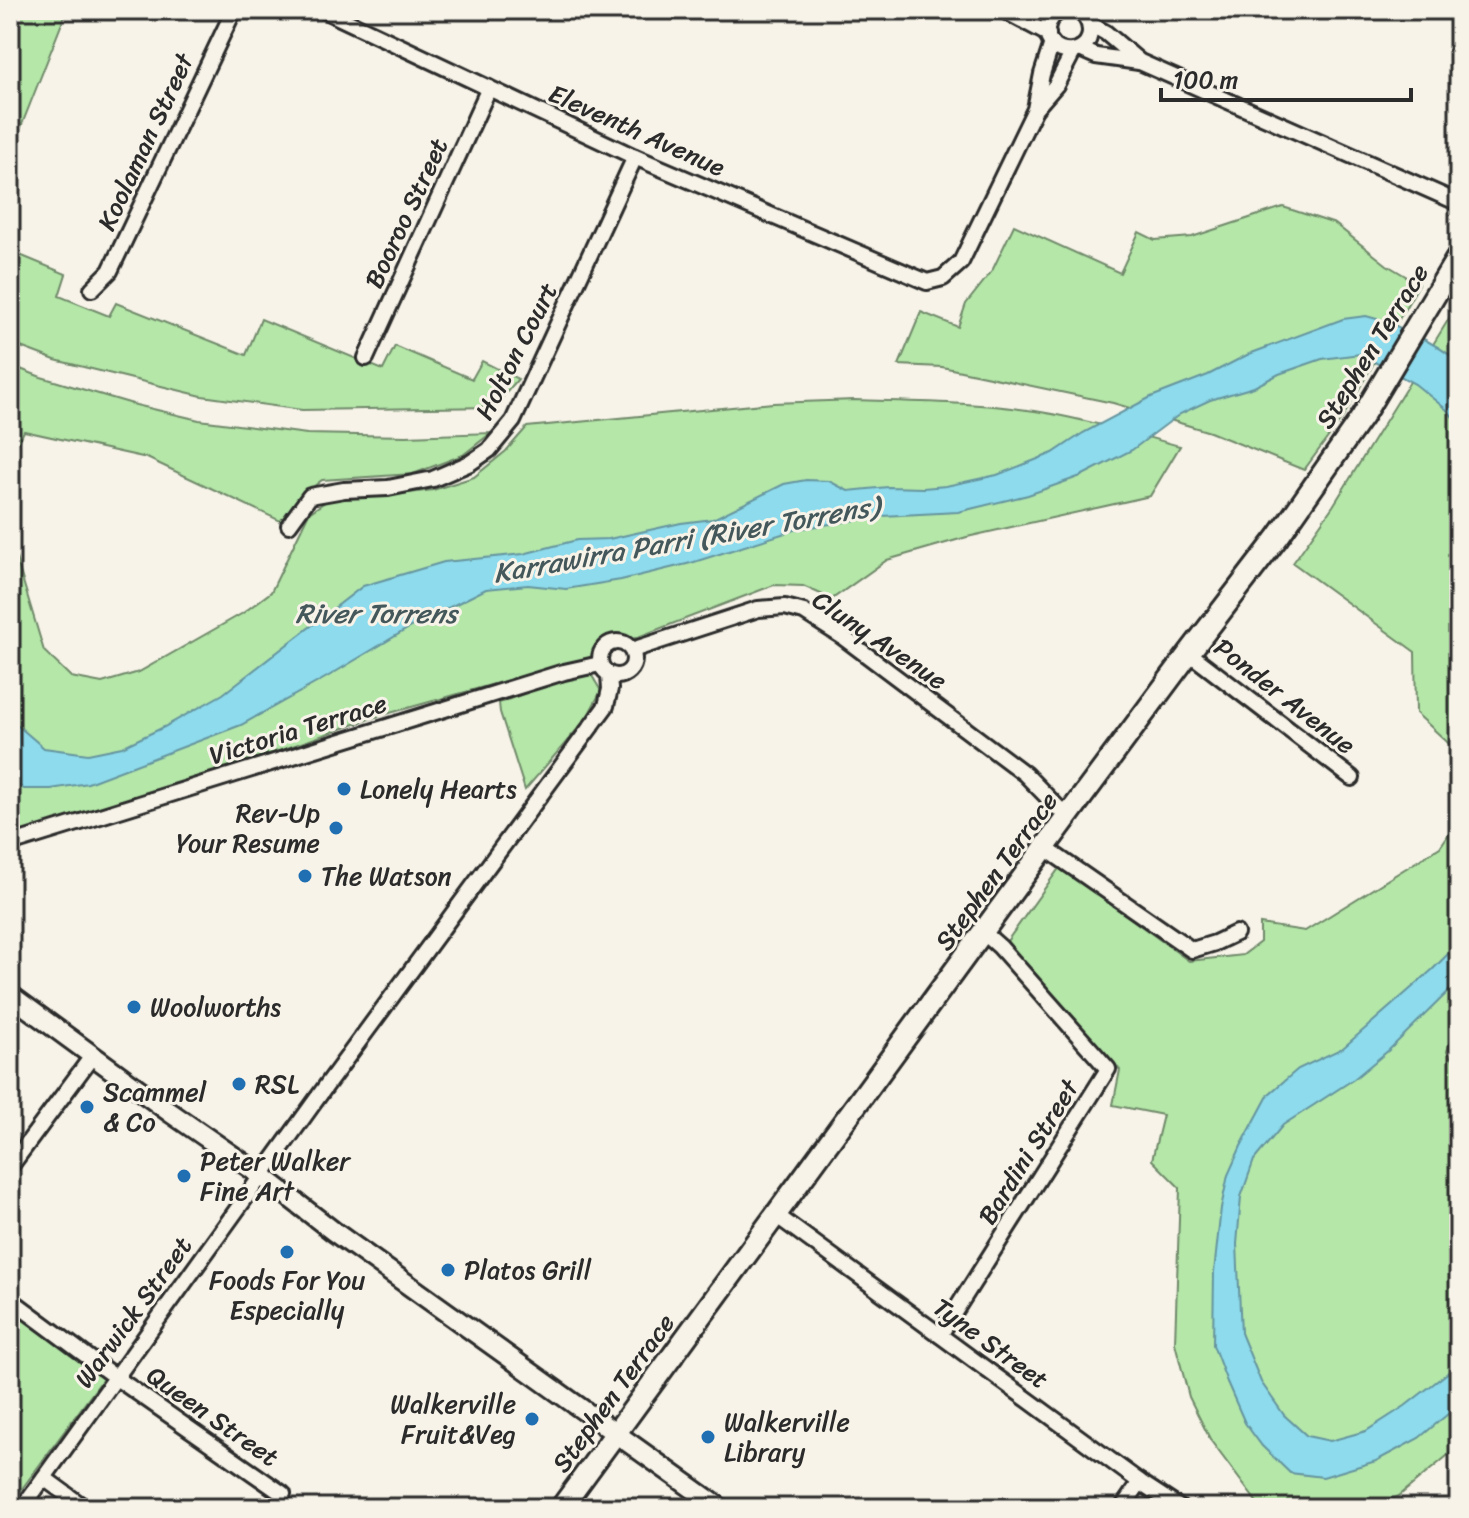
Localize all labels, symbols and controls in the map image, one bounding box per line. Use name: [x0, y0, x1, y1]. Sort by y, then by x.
street label: Koolaman Street: [84, 44, 207, 238]
scale bar: [1161, 52, 1411, 102]
text: 100 m: [1173, 59, 1238, 101]
street label: Eleventh Avenue: [541, 70, 733, 190]
street label: Booroo Street: [351, 130, 461, 296]
street label: Stephen Terrace: [1303, 254, 1441, 438]
street label: Holton Court: [462, 274, 570, 428]
water label: Karrawirra Parri (River Torrens): [489, 481, 888, 598]
street label: Cluny Avenue: [803, 577, 957, 703]
water label: River Torrens: [295, 589, 460, 638]
street label: Ponder Avenue: [1204, 625, 1366, 767]
street label: Victoria Terrace: [203, 680, 393, 778]
place label: Lonely Hearts: [360, 766, 517, 812]
marker: Lonely Hearts: [335, 780, 353, 798]
street label: Stephen Terrace: [922, 781, 1070, 961]
place label: Rev-Up Your Resume: [176, 790, 320, 866]
marker: Rev-Up Your Resume: [327, 819, 345, 837]
place label: The Watson: [321, 853, 452, 899]
marker: The Watson: [296, 867, 314, 885]
place label: Woolworths: [150, 984, 281, 1030]
marker: Woolworths: [125, 998, 143, 1016]
place label: RSL: [255, 1061, 299, 1107]
place label: Scammel & Co: [103, 1069, 207, 1145]
street label: Bardini Street: [965, 1069, 1092, 1234]
marker: RSL: [230, 1075, 248, 1093]
marker: Scammel & Co: [78, 1098, 96, 1116]
place label: Peter Walker Fine Art: [200, 1138, 351, 1214]
marker: Peter Walker Fine Art: [175, 1167, 193, 1185]
street label: Warwick Street: [62, 1226, 204, 1398]
marker: Foods For You Especially: [278, 1243, 296, 1261]
place label: Platos Grill: [464, 1247, 592, 1293]
place label: Foods For You Especially: [209, 1257, 365, 1333]
marker: Platos Grill: [439, 1261, 457, 1279]
street label: Tyne Street: [923, 1285, 1059, 1401]
street label: Stephen Terrace: [539, 1303, 687, 1483]
street label: Queen Street: [137, 1353, 289, 1479]
place label: Walkerville Fruit&Veg: [390, 1381, 516, 1457]
place label: Walkerville Library: [724, 1399, 850, 1475]
marker: Walkerville Fruit&Veg: [523, 1410, 541, 1428]
marker: Walkerville Library: [699, 1428, 717, 1446]

